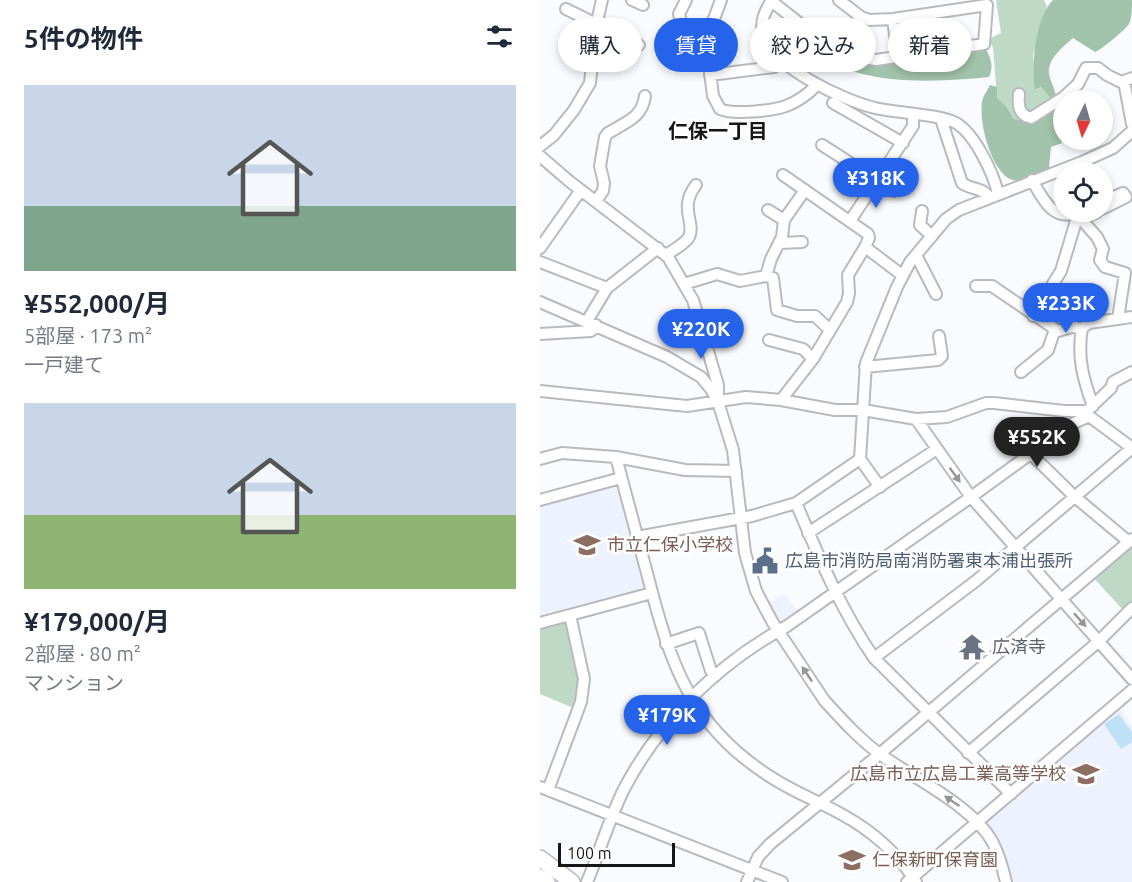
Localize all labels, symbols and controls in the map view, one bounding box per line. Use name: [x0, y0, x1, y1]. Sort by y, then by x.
chip: 購入: [558, 18, 642, 72]
chip: 賃貸: [654, 18, 738, 72]
chip: 絞り込み: [750, 18, 876, 72]
chip: 新着: [888, 18, 972, 72]
icon: filters: [483, 20, 516, 53]
text: 5件の物件: [24, 24, 143, 53]
north arrow: [1053, 90, 1113, 150]
map controls: [1053, 90, 1113, 222]
district label: 仁保一丁目: [668, 119, 768, 142]
icon: home: [216, 124, 324, 232]
pin: ¥318K: [834, 158, 918, 209]
button: locate: [1053, 162, 1113, 222]
text: ¥318K: [847, 166, 905, 189]
pin: ¥233K: [1024, 283, 1108, 334]
text: ¥552,000/月: [24, 289, 170, 318]
text: ¥233K: [1037, 291, 1095, 314]
pin: ¥220K: [659, 309, 743, 360]
text: ¥220K: [672, 317, 730, 340]
text: 5部屋 · 173 m²: [24, 324, 152, 347]
text: 一戸建て: [24, 353, 104, 376]
pin: ¥552K: [995, 417, 1079, 468]
text: ¥552K: [1008, 425, 1066, 448]
icon: home: [216, 442, 324, 550]
one-way arrow: [949, 468, 961, 483]
school or university icon: 市立仁保小学校: [572, 530, 602, 560]
place label: 市立仁保小学校: [607, 534, 733, 554]
public building icon: 広島市消防局南消防署東本浦出張所: [750, 546, 780, 576]
place label: 広島市消防局南消防署東本浦出張所: [785, 550, 1073, 570]
text: ¥179,000/月: [24, 607, 170, 636]
one-way arrow: [1073, 612, 1087, 627]
temple icon: 広済寺: [957, 632, 987, 662]
place label: 広済寺: [992, 636, 1046, 656]
text: 2部屋 · 80 m²: [24, 642, 141, 665]
one-way arrow: [801, 666, 812, 682]
text: マンション: [24, 671, 124, 694]
pin: ¥179K: [625, 695, 709, 746]
text: ¥179K: [638, 703, 696, 726]
school or university icon: 広島市立広島工業高等学校: [1071, 759, 1101, 789]
place label: 広島市立広島工業高等学校: [850, 763, 1066, 783]
one-way arrow: [943, 796, 960, 807]
scale bar: [558, 840, 675, 868]
text: 100 m: [567, 844, 612, 862]
school or university icon: 仁保新町保育園: [837, 845, 867, 875]
place label: 仁保新町保育園: [872, 849, 998, 869]

